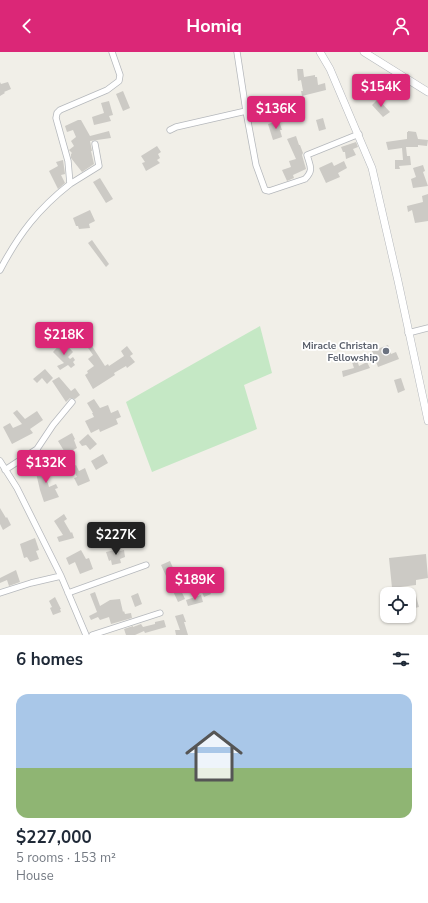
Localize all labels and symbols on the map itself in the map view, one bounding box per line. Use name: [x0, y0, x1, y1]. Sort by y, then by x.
pin: $154K: [353, 74, 409, 108]
pin: $136K: [248, 96, 304, 130]
pin: $218K: [36, 322, 92, 356]
place label: Miracle Christan Fellowship: [302, 339, 378, 365]
marker: Miracle Christan Fellowship: [381, 346, 391, 356]
pin: $132K: [18, 450, 74, 484]
pin: $227K: [88, 522, 144, 556]
pin: $189K: [167, 567, 223, 601]

